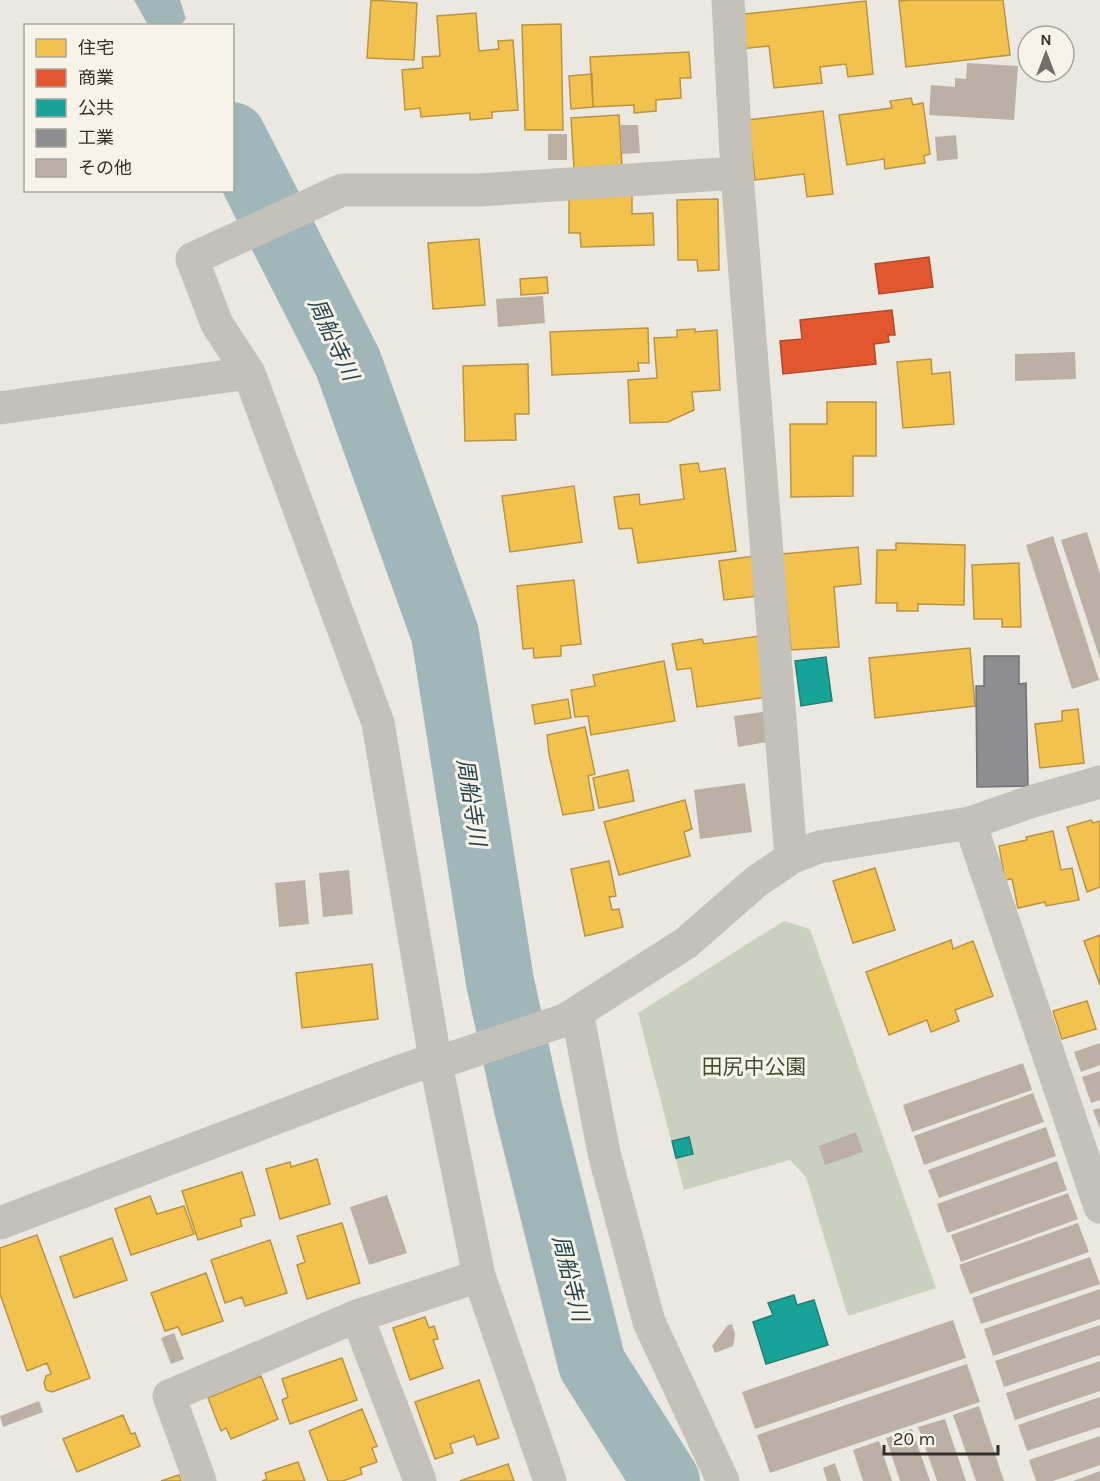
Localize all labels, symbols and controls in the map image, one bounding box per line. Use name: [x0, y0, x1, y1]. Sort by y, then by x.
legend: [24, 24, 234, 192]
north arrow: [1016, 24, 1076, 84]
text: N: [1040, 30, 1052, 49]
text: 住宅: [78, 37, 114, 59]
text: 商業: [78, 67, 114, 89]
text: 公共: [78, 97, 114, 119]
text: 工業: [78, 127, 114, 149]
text: その他: [78, 157, 132, 179]
water label: 周船寺川: [303, 294, 364, 387]
water label: 周船寺川: [451, 757, 491, 850]
park label: 田尻中公園: [702, 1055, 807, 1079]
water label: 周船寺川: [547, 1232, 594, 1326]
scale bar: [884, 1418, 998, 1456]
text: 20 m: [893, 1428, 935, 1450]

